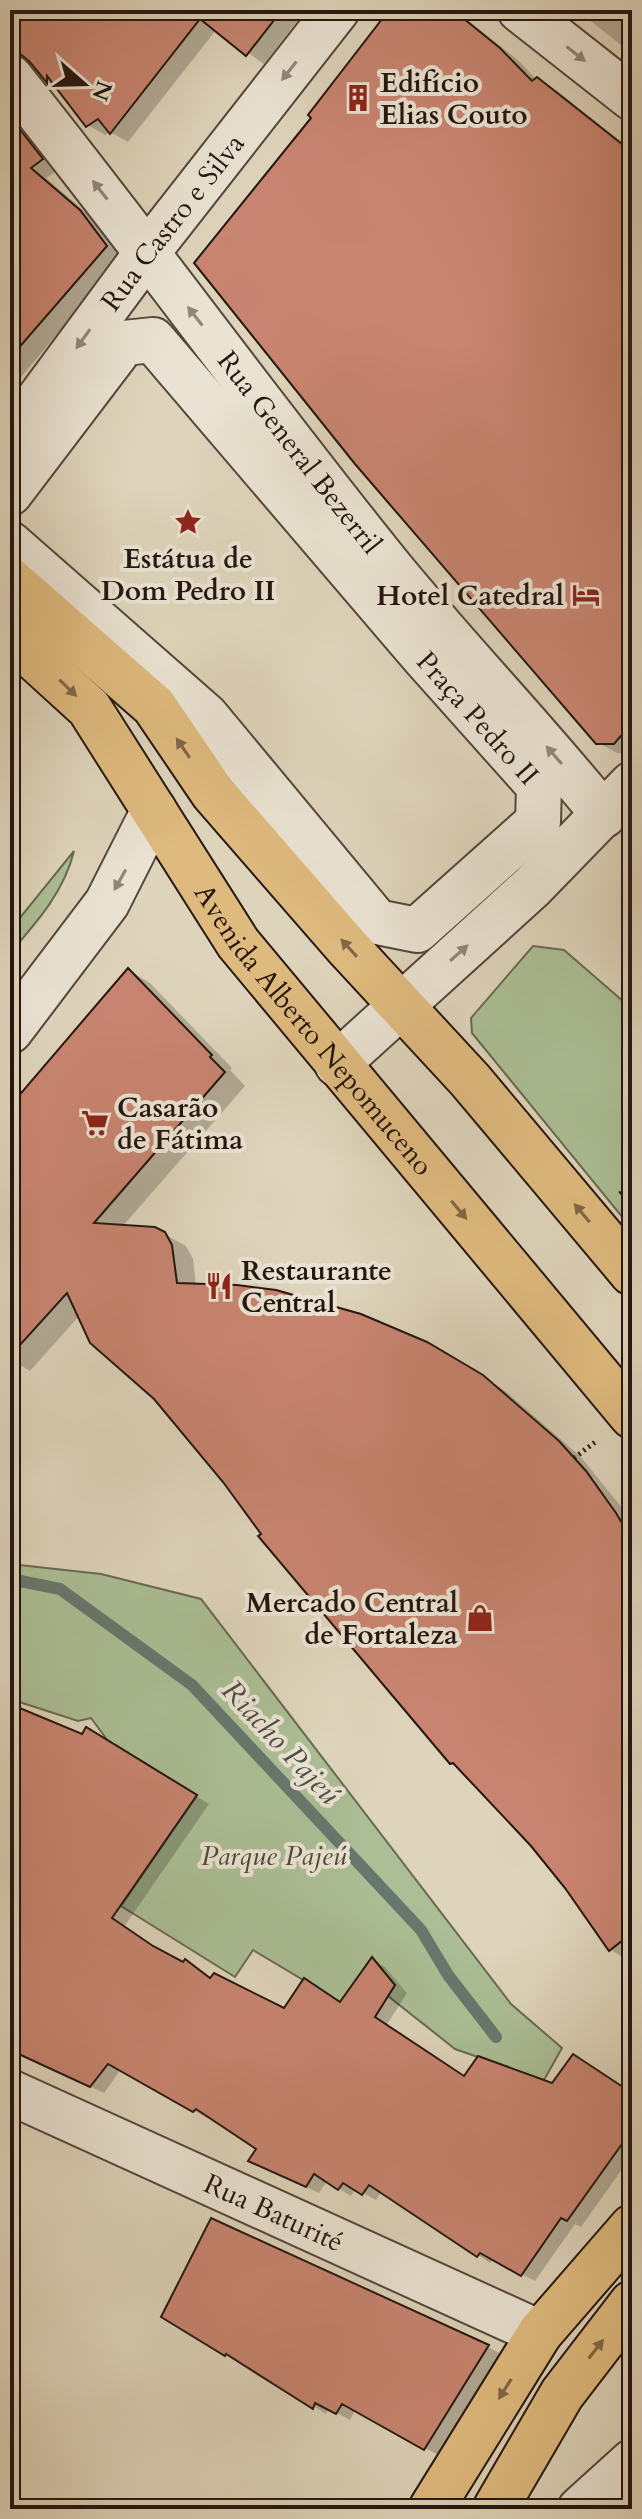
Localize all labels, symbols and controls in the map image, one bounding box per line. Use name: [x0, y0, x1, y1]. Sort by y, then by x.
north arrow: [44, 44, 124, 124]
one-way arrow: [566, 46, 586, 62]
one-way arrow: [282, 61, 298, 81]
place label: Edifício Elias Couto: [380, 64, 528, 134]
text: N: [84, 76, 119, 105]
building icon: Edifício Elias Couto: [343, 83, 373, 113]
street label: Rua Castro e Silva: [92, 126, 253, 319]
one-way arrow: [93, 180, 109, 200]
one-way arrow: [187, 306, 203, 326]
one-way arrow: [75, 328, 91, 350]
street label: Rua General Bezerril: [208, 343, 390, 562]
place icon: Estátua de Dom Pedro II: [173, 507, 203, 537]
place label: Estátua de Dom Pedro II: [101, 540, 275, 610]
place label: Hotel Catedral: [376, 577, 564, 615]
hotel icon: Hotel Catedral: [571, 580, 601, 610]
street label: Praça Pedro II: [407, 643, 547, 794]
one-way arrow: [58, 679, 77, 697]
one-way arrow: [176, 738, 191, 759]
one-way arrow: [546, 746, 563, 766]
one-way arrow: [113, 869, 127, 891]
street label: Avenida Alberto Nepomuceno: [185, 877, 442, 1184]
one-way arrow: [340, 939, 358, 958]
one-way arrow: [449, 945, 468, 963]
place label: Casarão de Fátima: [117, 1089, 243, 1159]
supermarket icon: Casarão de Fátima: [80, 1108, 110, 1138]
one-way arrow: [450, 1200, 467, 1220]
one-way arrow: [574, 1204, 591, 1224]
place label: Restaurante Central: [241, 1252, 392, 1322]
restaurant icon: Restaurante Central: [204, 1271, 234, 1301]
place label: Mercado Central de Fortaleza: [246, 1584, 458, 1654]
shop icon: Mercado Central de Fortaleza: [465, 1603, 495, 1633]
water label: Riacho Pajeú: [212, 1671, 349, 1814]
park label: Parque Pajeú: [201, 1837, 347, 1875]
street label: Rua Baturité: [198, 2165, 349, 2261]
one-way arrow: [588, 2339, 604, 2359]
one-way arrow: [499, 2378, 513, 2400]

